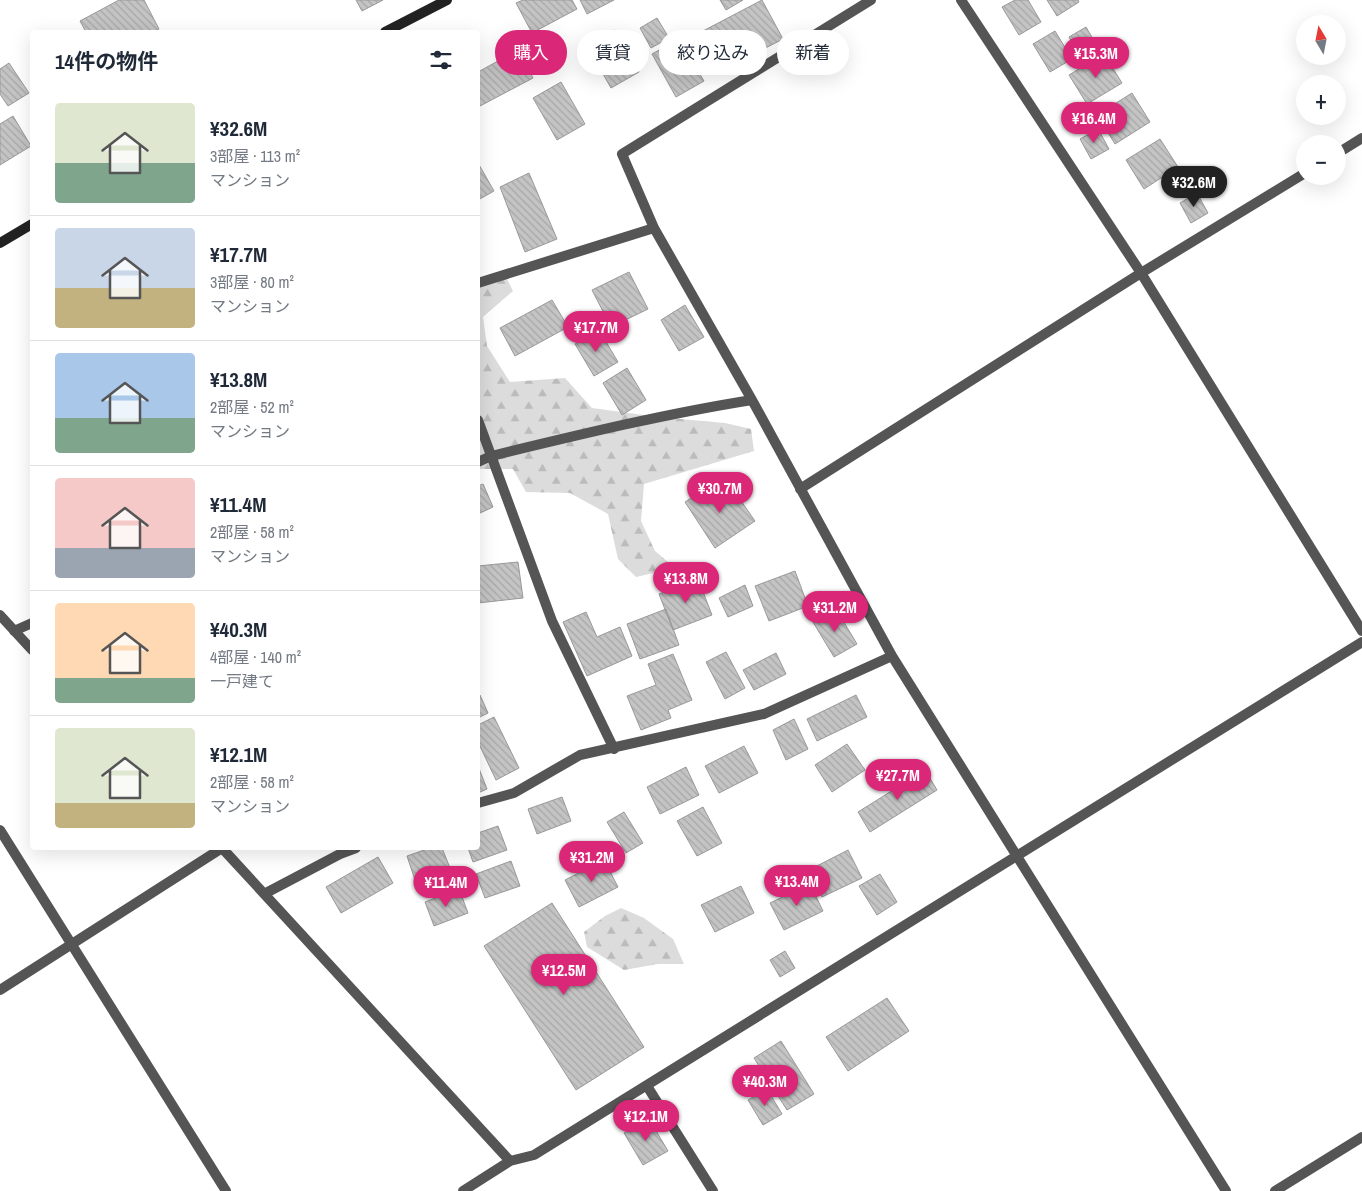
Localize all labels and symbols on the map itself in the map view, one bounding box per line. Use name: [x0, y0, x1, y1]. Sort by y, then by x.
north arrow: [1296, 15, 1346, 65]
pin: ¥15.3M: [1055, 36, 1137, 79]
pin: ¥16.4M: [1053, 102, 1135, 144]
pin: ¥32.6M: [1153, 166, 1235, 208]
pin: ¥17.7M: [555, 310, 637, 353]
pin: ¥30.7M: [679, 472, 761, 514]
pin: ¥13.8M: [645, 562, 727, 604]
pin: ¥31.2M: [794, 590, 876, 633]
pin: ¥27.7M: [857, 758, 939, 801]
pin: ¥31.2M: [551, 840, 633, 883]
pin: ¥13.4M: [756, 864, 838, 907]
pin: ¥11.4M: [405, 866, 487, 908]
pin: ¥12.5M: [523, 954, 605, 996]
pin: ¥40.3M: [724, 1064, 806, 1107]
pin: ¥12.1M: [605, 1100, 687, 1142]

